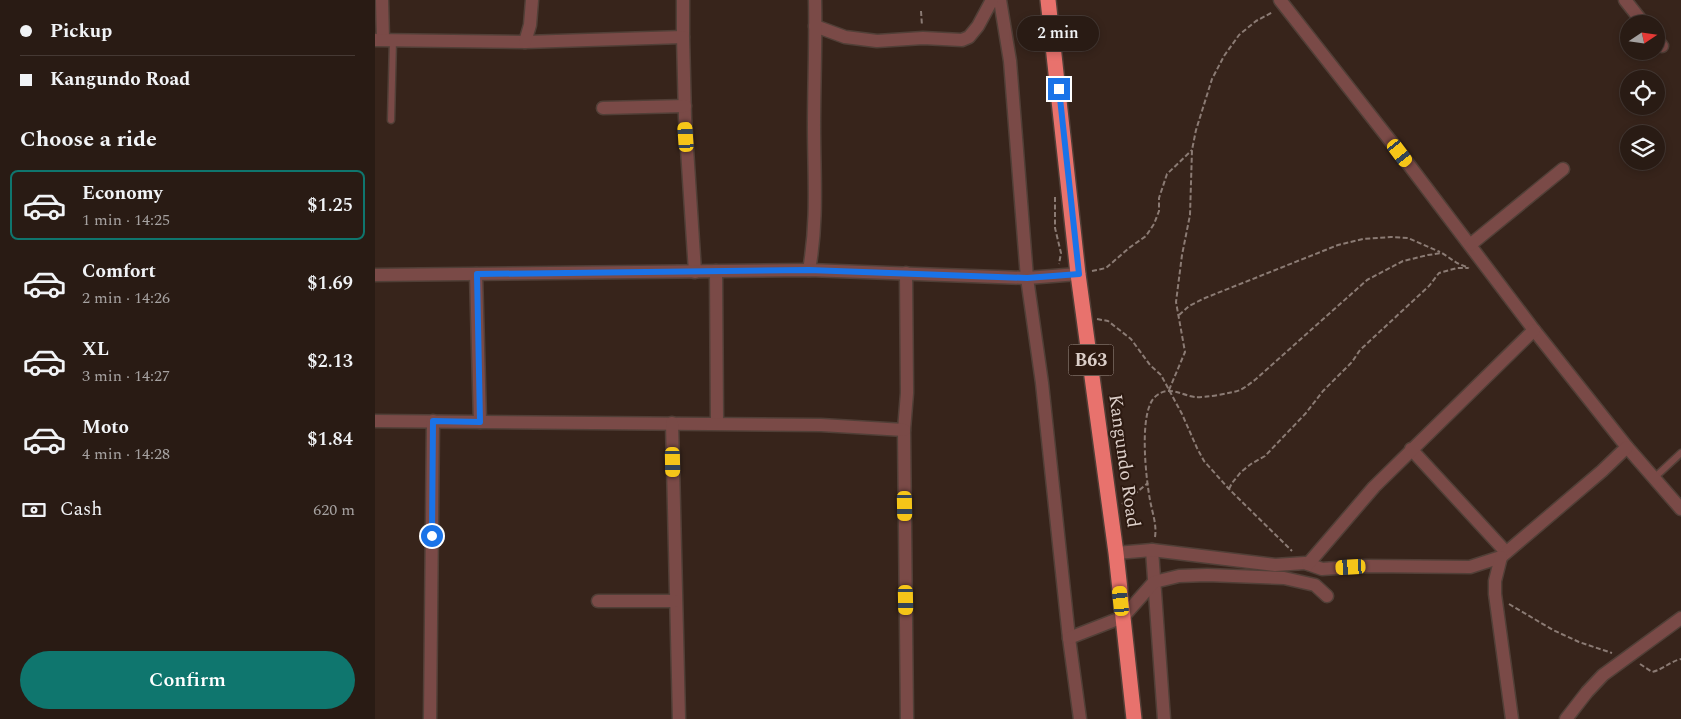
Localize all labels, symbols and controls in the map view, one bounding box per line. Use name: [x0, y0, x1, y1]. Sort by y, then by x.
north arrow: [1620, 15, 1665, 60]
map controls: [1620, 15, 1665, 170]
text: Pickup: [50, 17, 112, 46]
callout: 2 min: [1018, 17, 1100, 52]
text: 2 min: [1037, 21, 1079, 45]
text: Kangundo Road: [50, 65, 190, 94]
button: locate: [1620, 70, 1665, 115]
route end: [1048, 78, 1070, 100]
car: [677, 122, 694, 152]
text: Choose a ride: [20, 123, 157, 156]
button: layers: [1620, 125, 1665, 170]
car: [1384, 137, 1415, 169]
text: Economy: [82, 179, 163, 208]
icon: car: [22, 183, 67, 228]
text: $1.25: [307, 191, 353, 220]
text: 1 min · 14:25: [82, 208, 170, 232]
text: Comfort: [82, 257, 156, 286]
icon: car: [22, 261, 67, 306]
text: $1.69: [307, 269, 353, 298]
text: 2 min · 14:26: [82, 286, 170, 310]
text: XL: [82, 335, 109, 364]
icon: car: [22, 339, 67, 384]
road number: B63: [1069, 344, 1113, 376]
text: $2.13: [307, 347, 353, 376]
text: 3 min · 14:27: [82, 364, 170, 388]
street label: Kangundo Road: [1100, 393, 1148, 529]
text: Moto: [82, 413, 129, 442]
icon: car: [22, 417, 67, 462]
text: $1.84: [307, 425, 353, 454]
text: 4 min · 14:28: [82, 442, 170, 466]
car: [665, 447, 680, 477]
car: [897, 491, 912, 521]
text: Cash: [60, 495, 102, 524]
icon: cash: [20, 496, 48, 524]
text: 620 m: [313, 498, 355, 522]
route start: [421, 525, 443, 547]
car: [1335, 559, 1366, 575]
car: [898, 585, 913, 615]
car: [1111, 585, 1130, 617]
button: Confirm: [20, 651, 355, 709]

